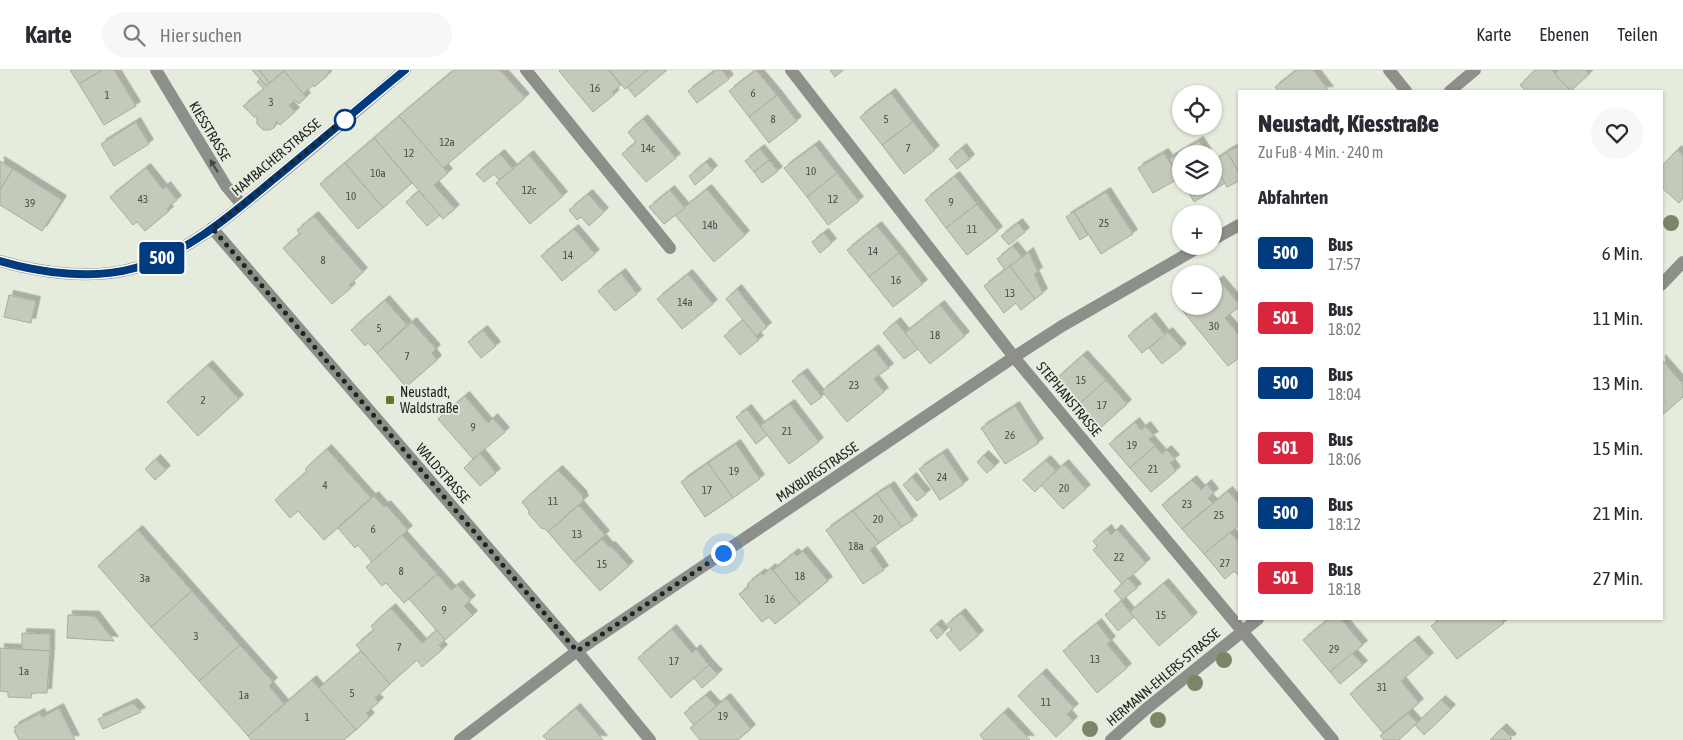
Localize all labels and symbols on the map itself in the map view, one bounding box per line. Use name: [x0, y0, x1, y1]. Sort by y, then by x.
house number: 16: [590, 82, 600, 94]
house number: 6: [750, 87, 756, 99]
house number: 1: [104, 89, 110, 101]
house number: 3: [268, 96, 274, 108]
street label: KIESSTRASSE: [186, 99, 234, 163]
unlabelled marker: [334, 109, 356, 131]
house number: 8: [770, 113, 776, 125]
house number: 5: [883, 113, 889, 125]
street label: HAMBACHER STRASSE: [228, 115, 324, 199]
house number: 12a: [439, 136, 455, 148]
house number: 14c: [641, 142, 656, 154]
house number: 7: [905, 142, 911, 154]
house number: 12: [404, 147, 414, 159]
one-way arrow: [209, 160, 218, 173]
house number: 10: [806, 165, 816, 177]
house number: 10a: [370, 167, 386, 179]
house number: 12c: [522, 184, 537, 196]
house number: 10: [346, 190, 356, 202]
house number: 43: [138, 193, 148, 205]
house number: 12: [828, 193, 838, 205]
house number: 9: [948, 196, 954, 208]
house number: 39: [25, 197, 35, 209]
house number: 25: [1099, 217, 1109, 229]
house number: 14b: [702, 219, 718, 231]
house number: 11: [967, 223, 977, 235]
line badge: 500: [133, 242, 191, 274]
house number: 14: [868, 245, 878, 257]
house number: 14: [563, 249, 573, 261]
house number: 8: [320, 254, 326, 266]
house number: 16: [891, 274, 901, 286]
house number: 13: [1005, 287, 1015, 299]
house number: 14a: [677, 296, 693, 308]
house number: 30: [1209, 320, 1219, 332]
house number: 5: [376, 322, 382, 334]
house number: 18: [930, 329, 940, 341]
house number: 7: [404, 350, 410, 362]
street label: STEPHANSTRASSE: [1033, 359, 1105, 439]
house number: 15: [1076, 374, 1086, 386]
house number: 23: [849, 379, 859, 391]
place label: Neustadt, Waldstraße: [400, 384, 459, 416]
house number: 2: [200, 394, 206, 406]
marker: Neustadt, Waldstraße: [384, 394, 396, 406]
house number: 17: [1097, 399, 1107, 411]
house number: 9: [470, 421, 476, 433]
house number: 21: [782, 425, 792, 437]
house number: 26: [1005, 429, 1015, 441]
street label: MAXBURGSTRASSE: [773, 439, 861, 505]
house number: 19: [1127, 439, 1137, 451]
street label: WALDSTRASSE: [413, 440, 473, 506]
house number: 21: [1148, 463, 1158, 475]
house number: 19: [729, 465, 739, 477]
house number: 24: [937, 471, 947, 483]
house number: 4: [322, 479, 328, 491]
house number: 20: [1059, 482, 1069, 494]
house number: 17: [702, 484, 712, 496]
house number: 11: [548, 495, 558, 507]
house number: 23: [1182, 498, 1192, 510]
house number: 25: [1214, 509, 1224, 521]
house number: 20: [873, 513, 883, 525]
house number: 6: [370, 523, 376, 535]
house number: 13: [572, 528, 582, 540]
house number: 18a: [848, 540, 864, 552]
your location: [711, 541, 736, 566]
house number: 22: [1114, 551, 1124, 563]
house number: 27: [1220, 557, 1230, 569]
house number: 15: [597, 558, 607, 570]
house number: 8: [398, 565, 404, 577]
house number: 18: [795, 570, 805, 582]
house number: 3a: [140, 572, 150, 584]
house number: 16: [765, 593, 775, 605]
house number: 9: [441, 604, 447, 616]
house number: 15: [1156, 609, 1166, 621]
street label: HERMANN-EHLERS-STRASSE: [1103, 625, 1223, 729]
house number: 3: [193, 630, 199, 642]
house number: 7: [396, 641, 402, 653]
house number: 29: [1329, 643, 1339, 655]
house number: 13: [1090, 653, 1100, 665]
house number: 17: [669, 655, 679, 667]
house number: 1a: [19, 665, 29, 677]
house number: 31: [1377, 681, 1387, 693]
house number: 5: [349, 687, 355, 699]
house number: 1a: [239, 689, 249, 701]
house number: 11: [1041, 696, 1051, 708]
house number: 19: [718, 710, 728, 722]
house number: 1: [304, 711, 310, 723]

